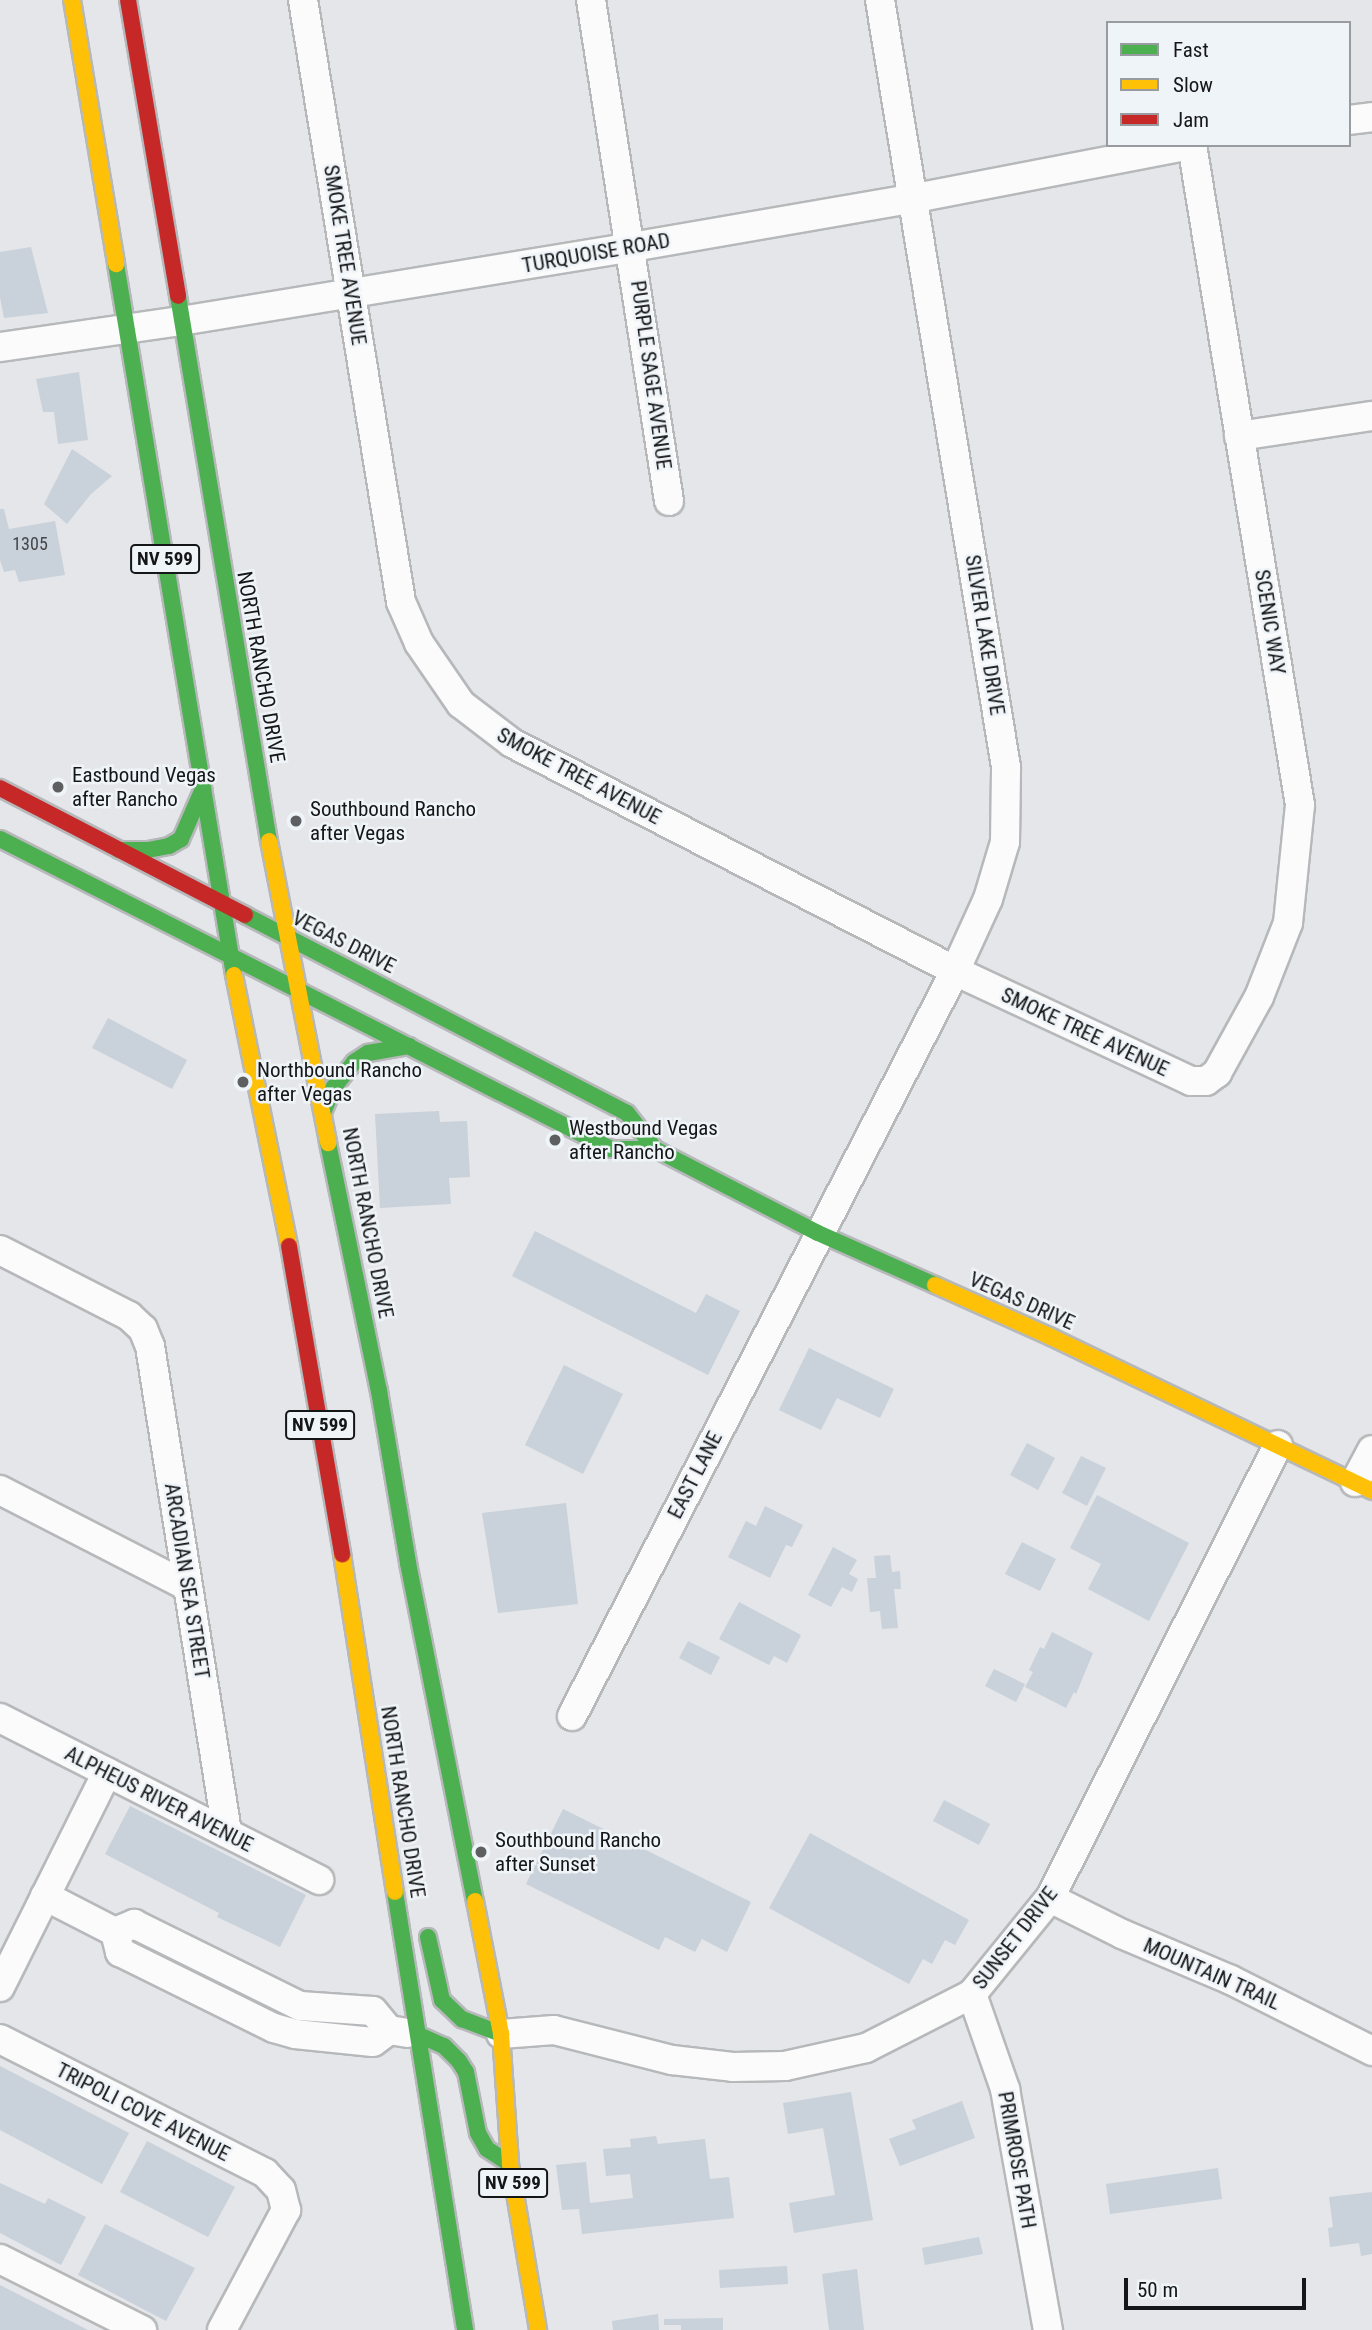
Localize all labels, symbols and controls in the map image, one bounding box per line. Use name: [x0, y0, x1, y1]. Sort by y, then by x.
legend: [1106, 21, 1351, 147]
text: Fast: [1173, 38, 1209, 62]
text: Slow: [1173, 73, 1213, 97]
text: Jam: [1173, 108, 1209, 132]
street label: SMOKE TREE AVENUE: [318, 163, 372, 347]
street label: TURQUOISE ROAD: [520, 228, 672, 278]
street label: PURPLE SAGE AVENUE: [625, 279, 677, 471]
house number: 1305: [12, 533, 48, 555]
road number: NV 599: [130, 544, 200, 574]
street label: SILVER LAKE DRIVE: [960, 553, 1010, 717]
street label: SCENIC WAY: [1249, 568, 1291, 676]
street label: NORTH RANCHO DRIVE: [232, 569, 290, 765]
street label: SMOKE TREE AVENUE: [493, 722, 665, 830]
place label: Eastbound Vegas after Rancho: [72, 762, 216, 812]
marker: Eastbound Vegas after Rancho: [50, 779, 66, 795]
place label: Southbound Rancho after Vegas: [310, 796, 476, 846]
marker: Southbound Rancho after Vegas: [288, 813, 304, 829]
street label: VEGAS DRIVE: [288, 905, 400, 979]
street label: SMOKE TREE AVENUE: [997, 982, 1173, 1082]
place label: Northbound Rancho after Vegas: [257, 1057, 422, 1107]
marker: Northbound Rancho after Vegas: [235, 1074, 251, 1090]
place label: Westbound Vegas after Rancho: [569, 1115, 718, 1165]
street label: NORTH RANCHO DRIVE: [337, 1125, 399, 1321]
marker: Westbound Vegas after Rancho: [547, 1132, 563, 1148]
street label: VEGAS DRIVE: [965, 1267, 1079, 1335]
road number: NV 599: [285, 1410, 355, 1441]
street label: EAST LANE: [662, 1427, 728, 1523]
street label: ARCADIAN SEA STREET: [159, 1481, 215, 1681]
street label: NORTH RANCHO DRIVE: [375, 1704, 431, 1900]
street label: ALPHEUS RIVER AVENUE: [61, 1741, 257, 1857]
place label: Southbound Rancho after Sunset: [495, 1827, 661, 1877]
marker: Southbound Rancho after Sunset: [473, 1844, 489, 1860]
street label: SUNSET DRIVE: [967, 1882, 1063, 1994]
street label: MOUNTAIN TRAIL: [1139, 1932, 1285, 2016]
street label: TRIPOLI COVE AVENUE: [52, 2057, 234, 2167]
street label: PRIMROSE PATH: [993, 2089, 1041, 2231]
road number: NV 599: [478, 2168, 548, 2198]
scale bar: [1127, 2264, 1309, 2308]
text: 50 m: [1137, 2278, 1178, 2302]

